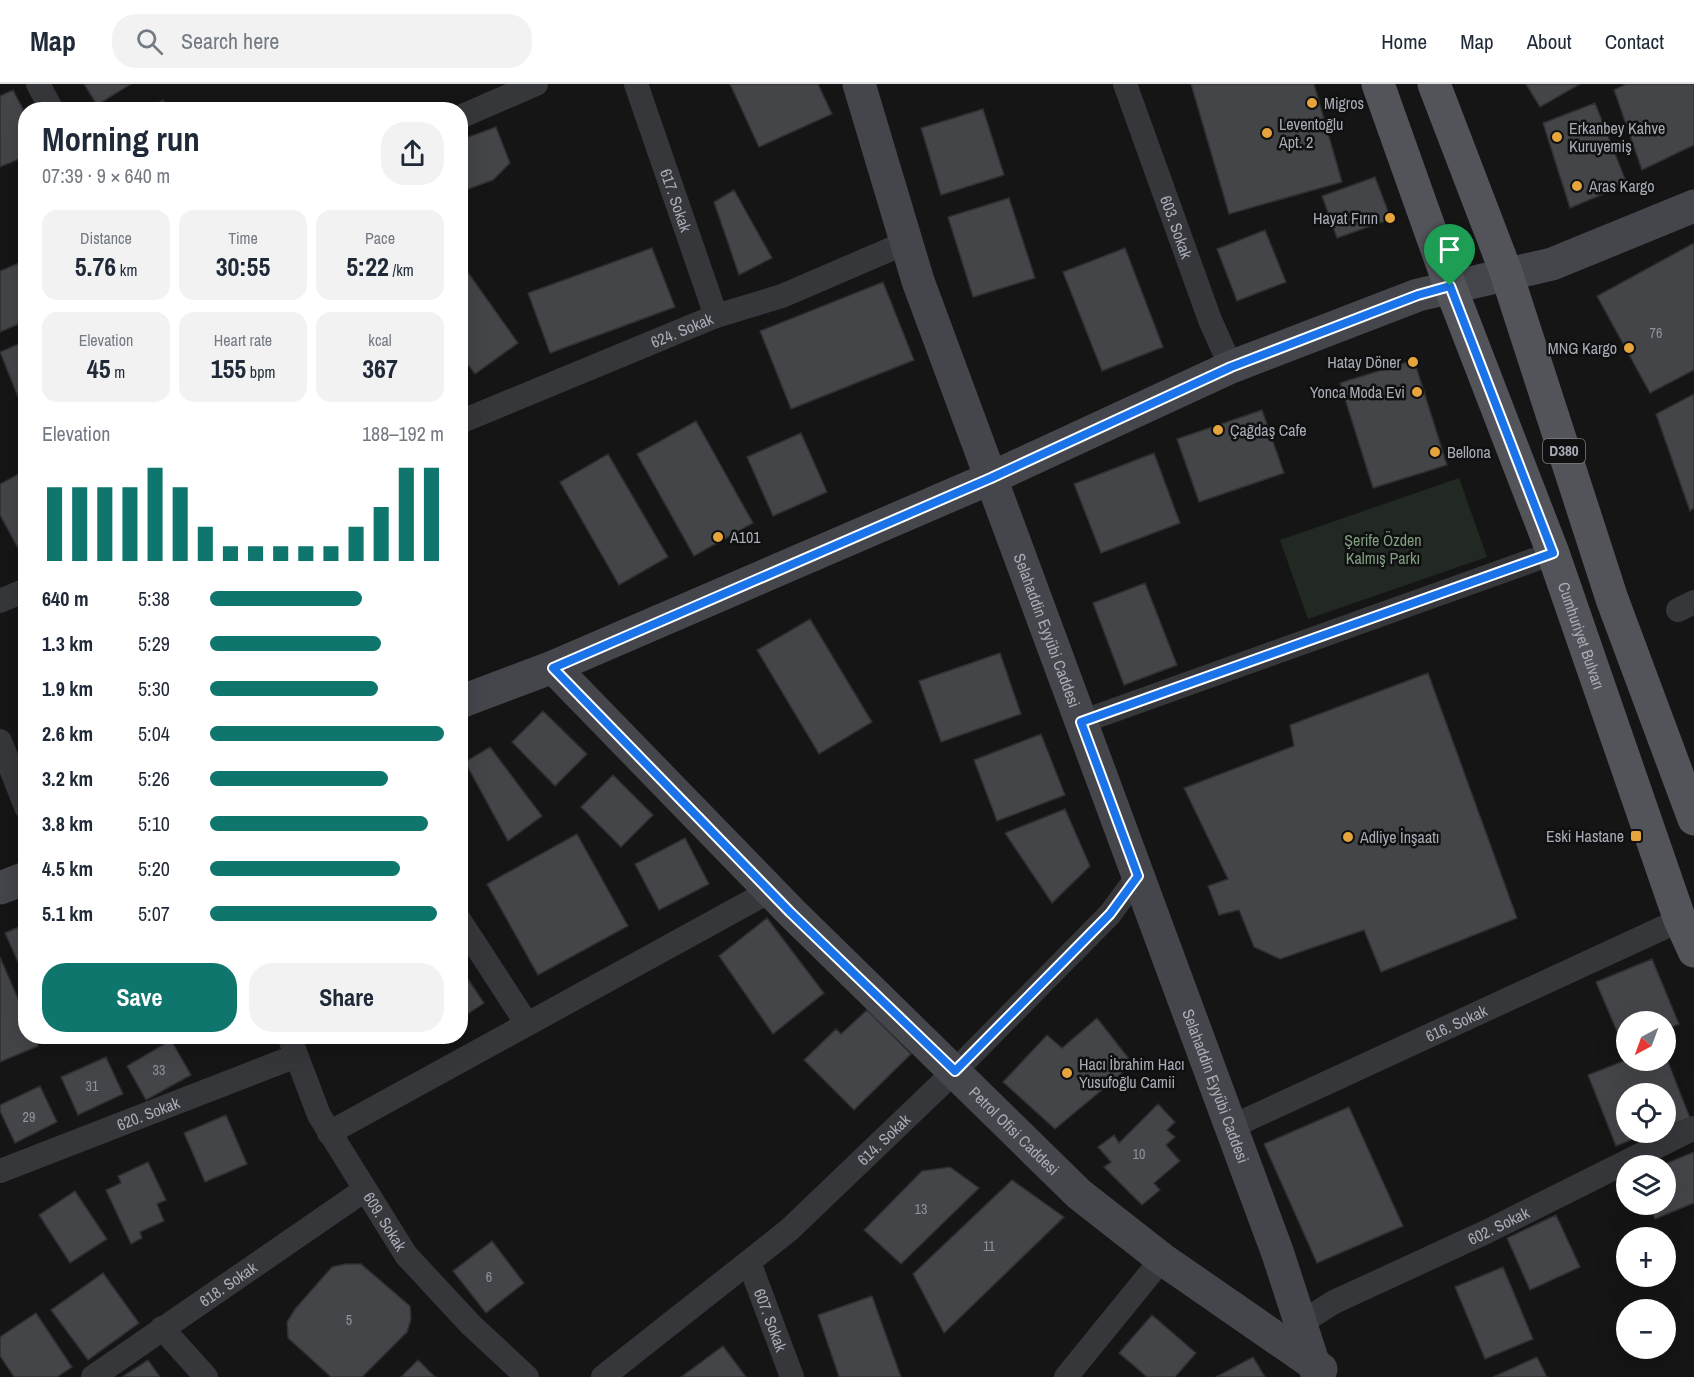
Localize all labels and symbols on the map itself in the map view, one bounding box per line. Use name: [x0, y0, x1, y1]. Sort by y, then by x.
place label: Migros: [1324, 92, 1364, 114]
marker: Migros: [1305, 96, 1319, 110]
place label: Leventoğlu Apt. 2: [1278, 113, 1343, 153]
place label: Erkanbey Kahve Kuruyemiş: [1569, 117, 1665, 157]
marker: Leventoğlu Apt. 2: [1260, 126, 1274, 140]
marker: Erkanbey Kahve Kuruyemiş: [1550, 130, 1564, 144]
street label: 617. Sokak: [655, 166, 697, 235]
place label: Aras Kargo: [1588, 175, 1655, 197]
marker: Aras Kargo: [1570, 179, 1584, 193]
street label: 603. Sokak: [1155, 192, 1198, 262]
place label: Hayat Fırın: [1313, 207, 1378, 229]
marker: Hayat Fırın: [1383, 211, 1397, 225]
pin: [1424, 224, 1475, 286]
street label: 624. Sokak: [647, 307, 717, 353]
house number: 76: [1650, 324, 1662, 342]
place label: MNG Kargo: [1548, 337, 1617, 359]
marker: MNG Kargo: [1622, 341, 1636, 355]
place label: Hatay Döner: [1327, 351, 1402, 373]
marker: Hatay Döner: [1406, 355, 1420, 369]
place label: Yonca Moda Evi: [1310, 381, 1405, 403]
marker: Yonca Moda Evi: [1410, 385, 1424, 399]
place label: Çağdaş Cafe: [1230, 419, 1307, 441]
marker: Çağdaş Cafe: [1211, 423, 1225, 437]
road number: D380: [1543, 439, 1585, 463]
place label: Bellona: [1447, 441, 1491, 463]
marker: Bellona: [1428, 445, 1442, 459]
place label: A101: [729, 526, 761, 548]
park label: Şerife Özden Kalmış Parkı: [1344, 529, 1422, 569]
marker: A101: [711, 530, 725, 544]
street label: Selahaddin Eyyübi Caddesi: [1009, 550, 1086, 710]
street label: Cumhuriyet Bulvarı: [1553, 579, 1610, 692]
place label: Eski Hastane: [1546, 825, 1624, 847]
place label: Adliye İnşaatı: [1359, 826, 1440, 848]
marker: Eski Hastane: [1629, 829, 1643, 843]
marker: Adliye İnşaatı: [1341, 830, 1355, 844]
street label: 616. Sokak: [1422, 999, 1491, 1047]
street label: Selahaddin Eyyübi Caddesi: [1177, 1006, 1254, 1166]
north arrow: [1616, 1011, 1676, 1071]
place label: Hacı İbrahim Hacı Yusufoğlu Camii: [1079, 1053, 1185, 1093]
house number: 33: [153, 1061, 165, 1079]
marker: Hacı İbrahim Hacı Yusufoğlu Camii: [1060, 1066, 1074, 1080]
house number: 31: [86, 1077, 99, 1095]
street label: Petrol Ofisi Caddesi: [964, 1081, 1064, 1180]
street label: 620. Sokak: [114, 1091, 183, 1136]
house number: 29: [23, 1108, 35, 1126]
street label: 614. Sokak: [852, 1108, 915, 1170]
house number: 10: [1133, 1145, 1145, 1163]
street label: 609. Sokak: [359, 1188, 412, 1256]
house number: 13: [915, 1200, 927, 1218]
street label: 602. Sokak: [1464, 1201, 1533, 1250]
house number: 11: [983, 1237, 996, 1255]
street label: 618. Sokak: [195, 1256, 262, 1312]
house number: 6: [486, 1268, 492, 1286]
street label: 607. Sokak: [749, 1285, 793, 1355]
house number: 5: [346, 1311, 352, 1329]

